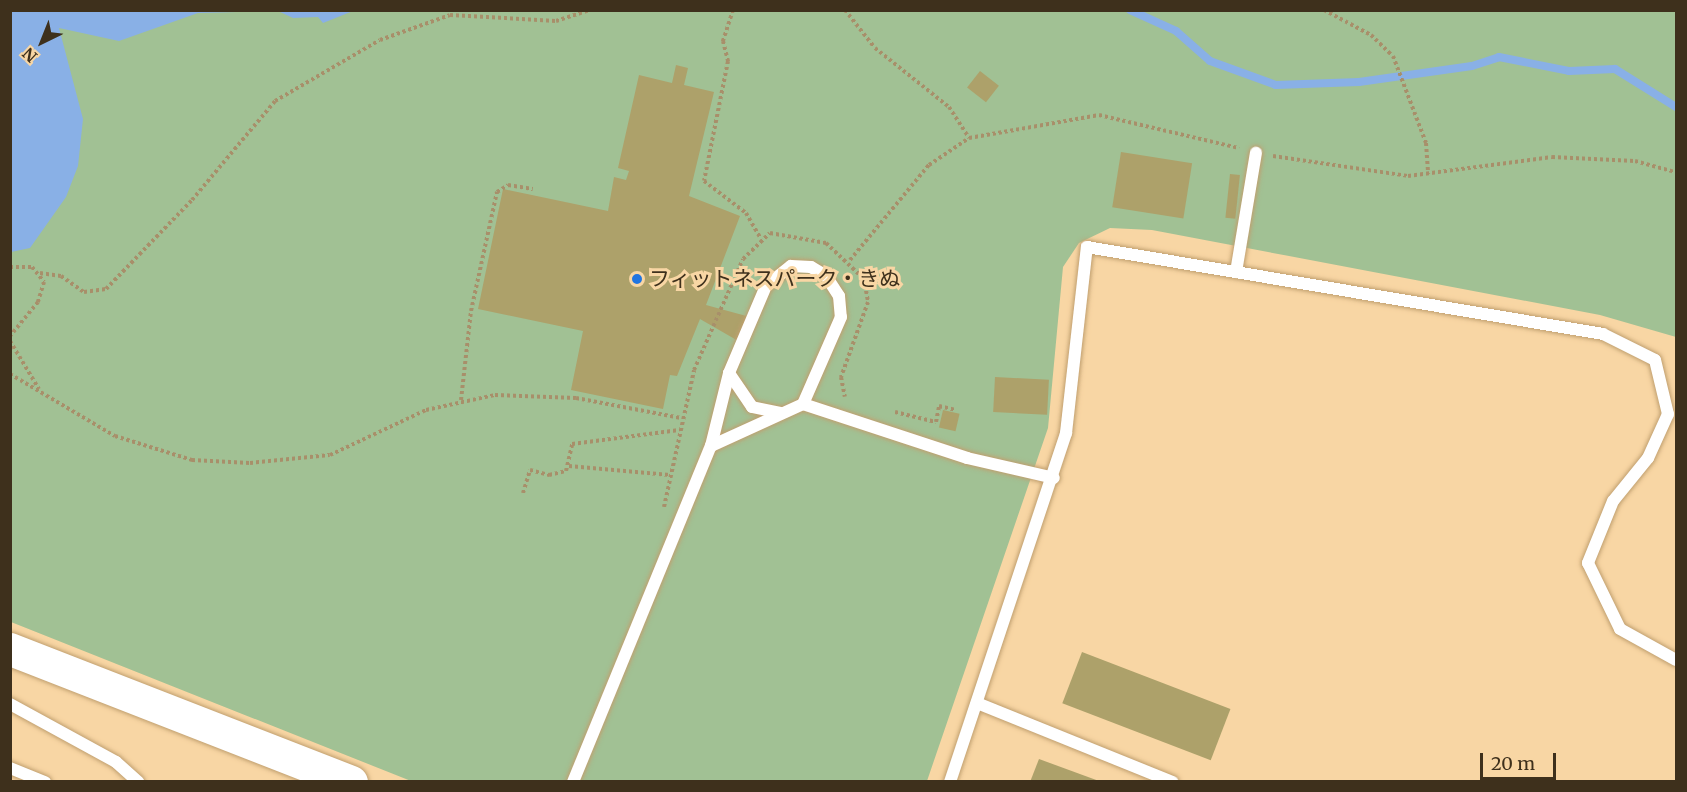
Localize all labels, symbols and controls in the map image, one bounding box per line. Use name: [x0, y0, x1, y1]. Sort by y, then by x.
north arrow: [12, 12, 72, 72]
text: N: [18, 44, 41, 67]
place label: フィットネスパーク・きぬ: [649, 266, 901, 292]
marker: フィットネスパーク・きぬ: [630, 272, 644, 286]
scale bar: [1483, 741, 1560, 779]
text: 20 m: [1491, 752, 1535, 775]

